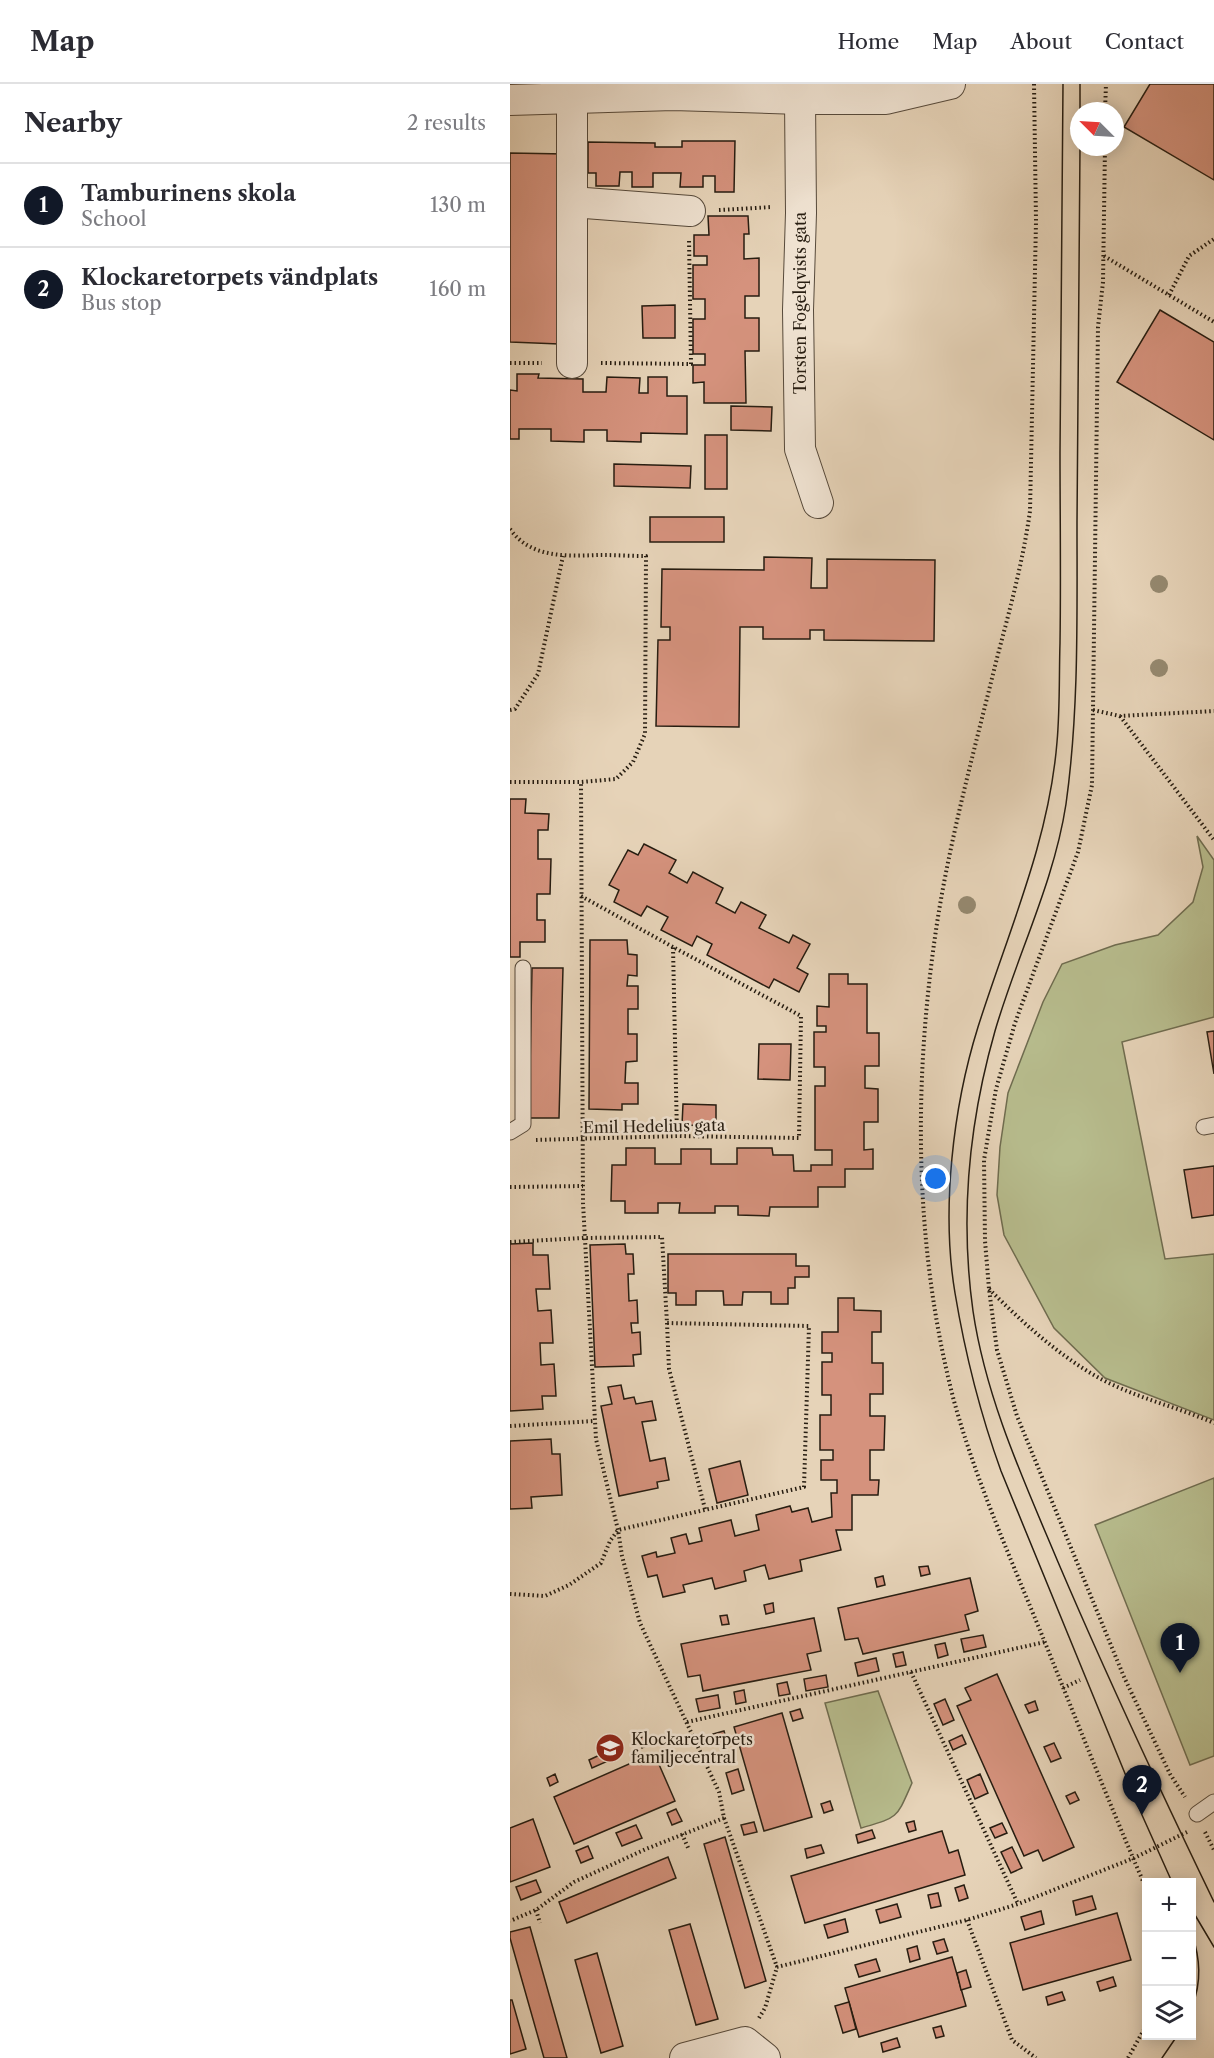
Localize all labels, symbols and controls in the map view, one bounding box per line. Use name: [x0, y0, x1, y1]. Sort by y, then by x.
text: Map: [30, 24, 94, 58]
text: Home: [838, 29, 899, 54]
text: Map: [932, 29, 977, 54]
text: About: [1010, 29, 1072, 54]
text: Contact: [1105, 29, 1184, 54]
north arrow: [1070, 102, 1124, 156]
text: Nearby: [24, 107, 122, 139]
text: 2 results: [407, 111, 486, 135]
text: Tamburinens skola: [81, 180, 296, 207]
text: 1: [39, 193, 48, 217]
text: 130 m: [430, 193, 486, 217]
text: School: [81, 207, 146, 231]
street label: Torsten Fogelqvists gata: [790, 211, 810, 394]
text: Klockaretorpets vändplats: [81, 264, 378, 291]
text: 2: [38, 277, 49, 301]
text: 160 m: [429, 277, 486, 301]
text: Bus stop: [81, 291, 162, 315]
street label: Emil Hedelius gata: [583, 1115, 726, 1137]
your location: [921, 1164, 950, 1193]
pin: 1: [1160, 1624, 1200, 1673]
place label: Klockaretorpets familjecentral: [631, 1729, 753, 1767]
school or university icon: Klockaretorpets familjecentral: [594, 1732, 626, 1764]
pin: 2: [1122, 1766, 1162, 1815]
map controls: [1142, 1878, 1196, 2040]
button: +: [1142, 1878, 1196, 1932]
button: −: [1142, 1932, 1196, 1986]
button: layers: [1142, 1986, 1196, 2040]

